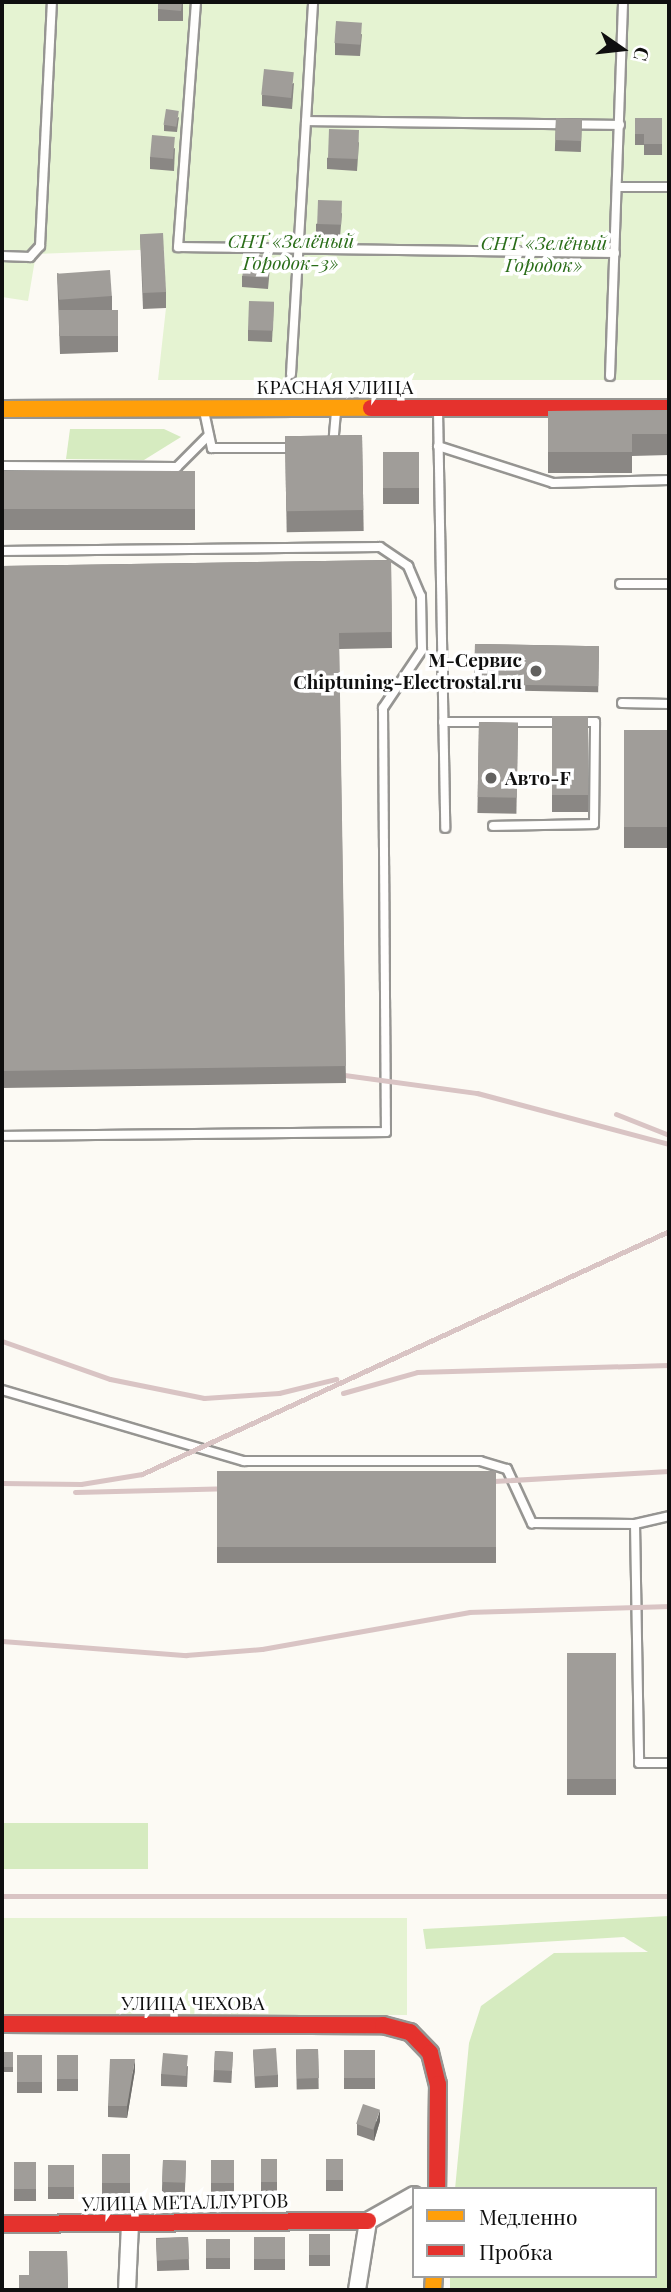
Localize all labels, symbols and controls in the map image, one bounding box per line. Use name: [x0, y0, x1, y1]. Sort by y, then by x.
north arrow: [587, 14, 657, 84]
text: С: [628, 44, 657, 64]
park label: СНТ «Зелёный Городок-3»: [228, 230, 354, 274]
park label: СНТ «Зелёный Городок»: [481, 232, 607, 276]
street label: КРАСНАЯ УЛИЦА: [257, 376, 413, 398]
place label: M-Сервис Chiptuning-Electrostal.ru: [293, 649, 522, 693]
marker: M-Сервис Chiptuning-Electrostal.ru: [528, 663, 544, 679]
place label: Авто-F: [505, 767, 571, 789]
marker: Авто-F: [483, 770, 499, 786]
street label: УЛИЦА ЧЕХОВА: [121, 1992, 265, 2014]
legend: [412, 2187, 657, 2278]
street label: УЛИЦА МЕТАЛЛУРГОВ: [82, 2189, 288, 2215]
text: Медленно: [479, 2202, 577, 2230]
text: Пробка: [479, 2237, 553, 2265]

